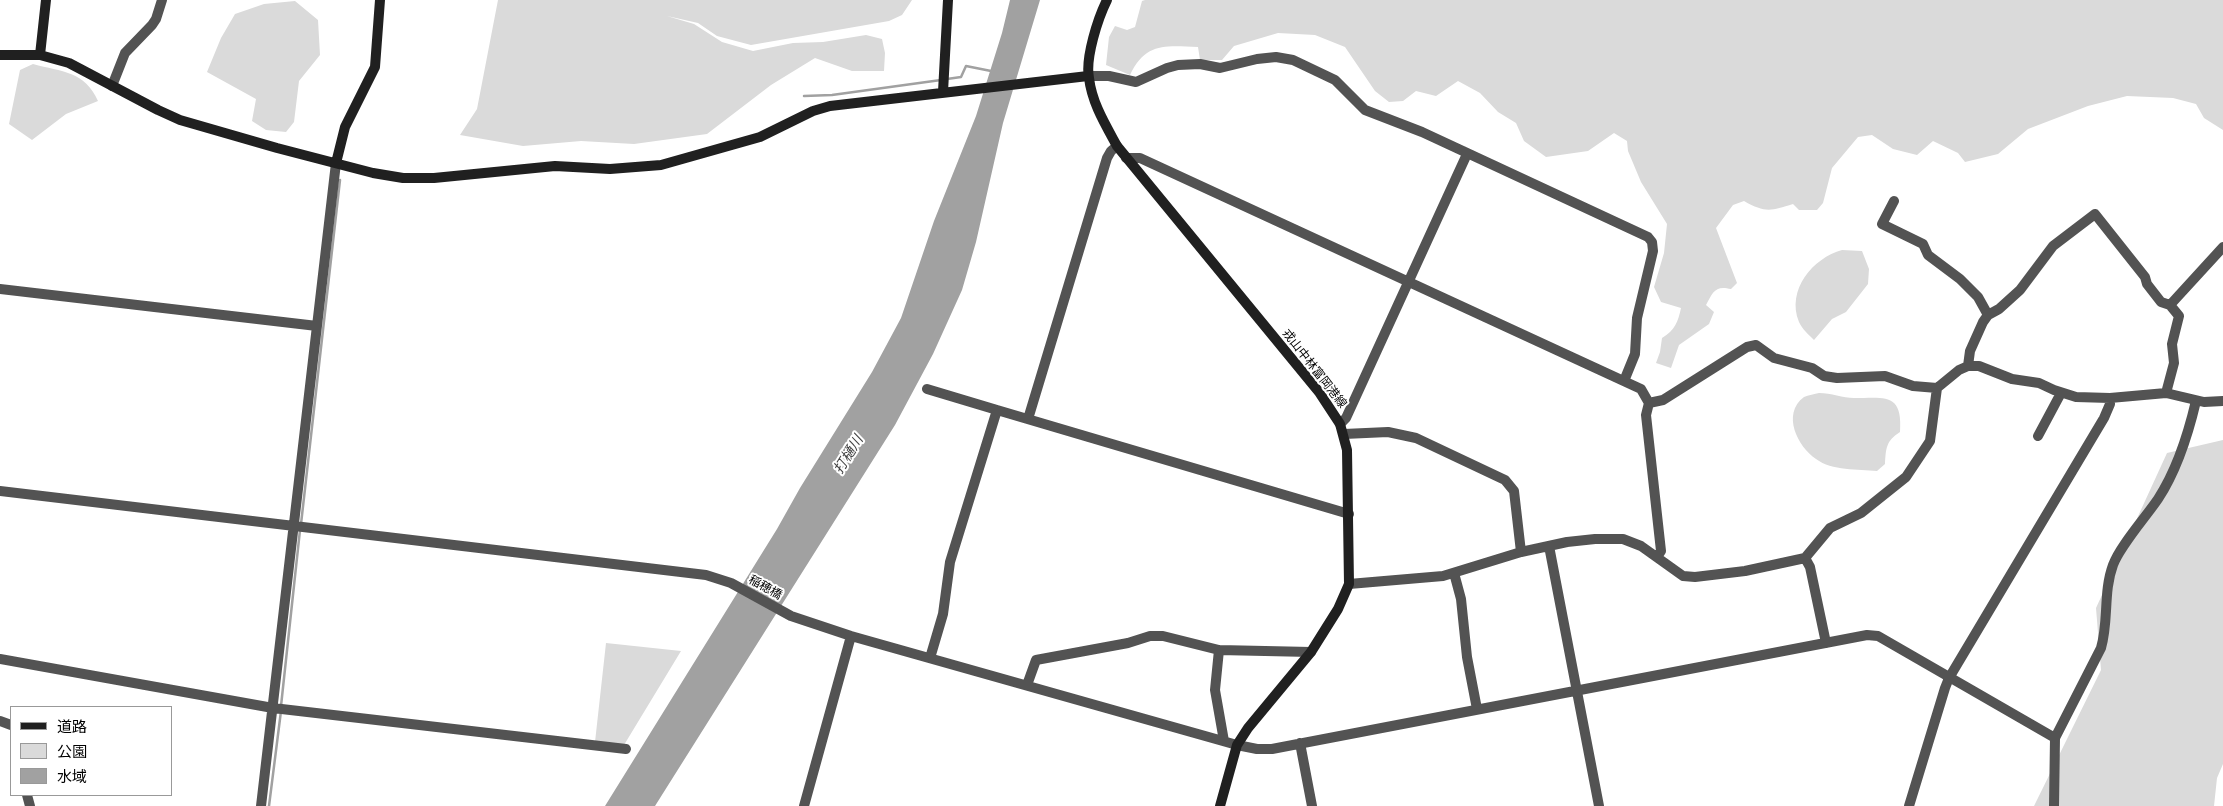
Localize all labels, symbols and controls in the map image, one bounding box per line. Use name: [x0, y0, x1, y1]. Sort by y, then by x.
street label: 戎山中林富岡港線: [1279, 327, 1349, 411]
water label: 打樋川: [831, 433, 867, 477]
street label: 稲穂橋: [746, 573, 784, 603]
legend: [10, 706, 172, 796]
text: 道路: [57, 718, 87, 736]
text: 公園: [57, 743, 87, 761]
text: 水域: [57, 768, 87, 786]

